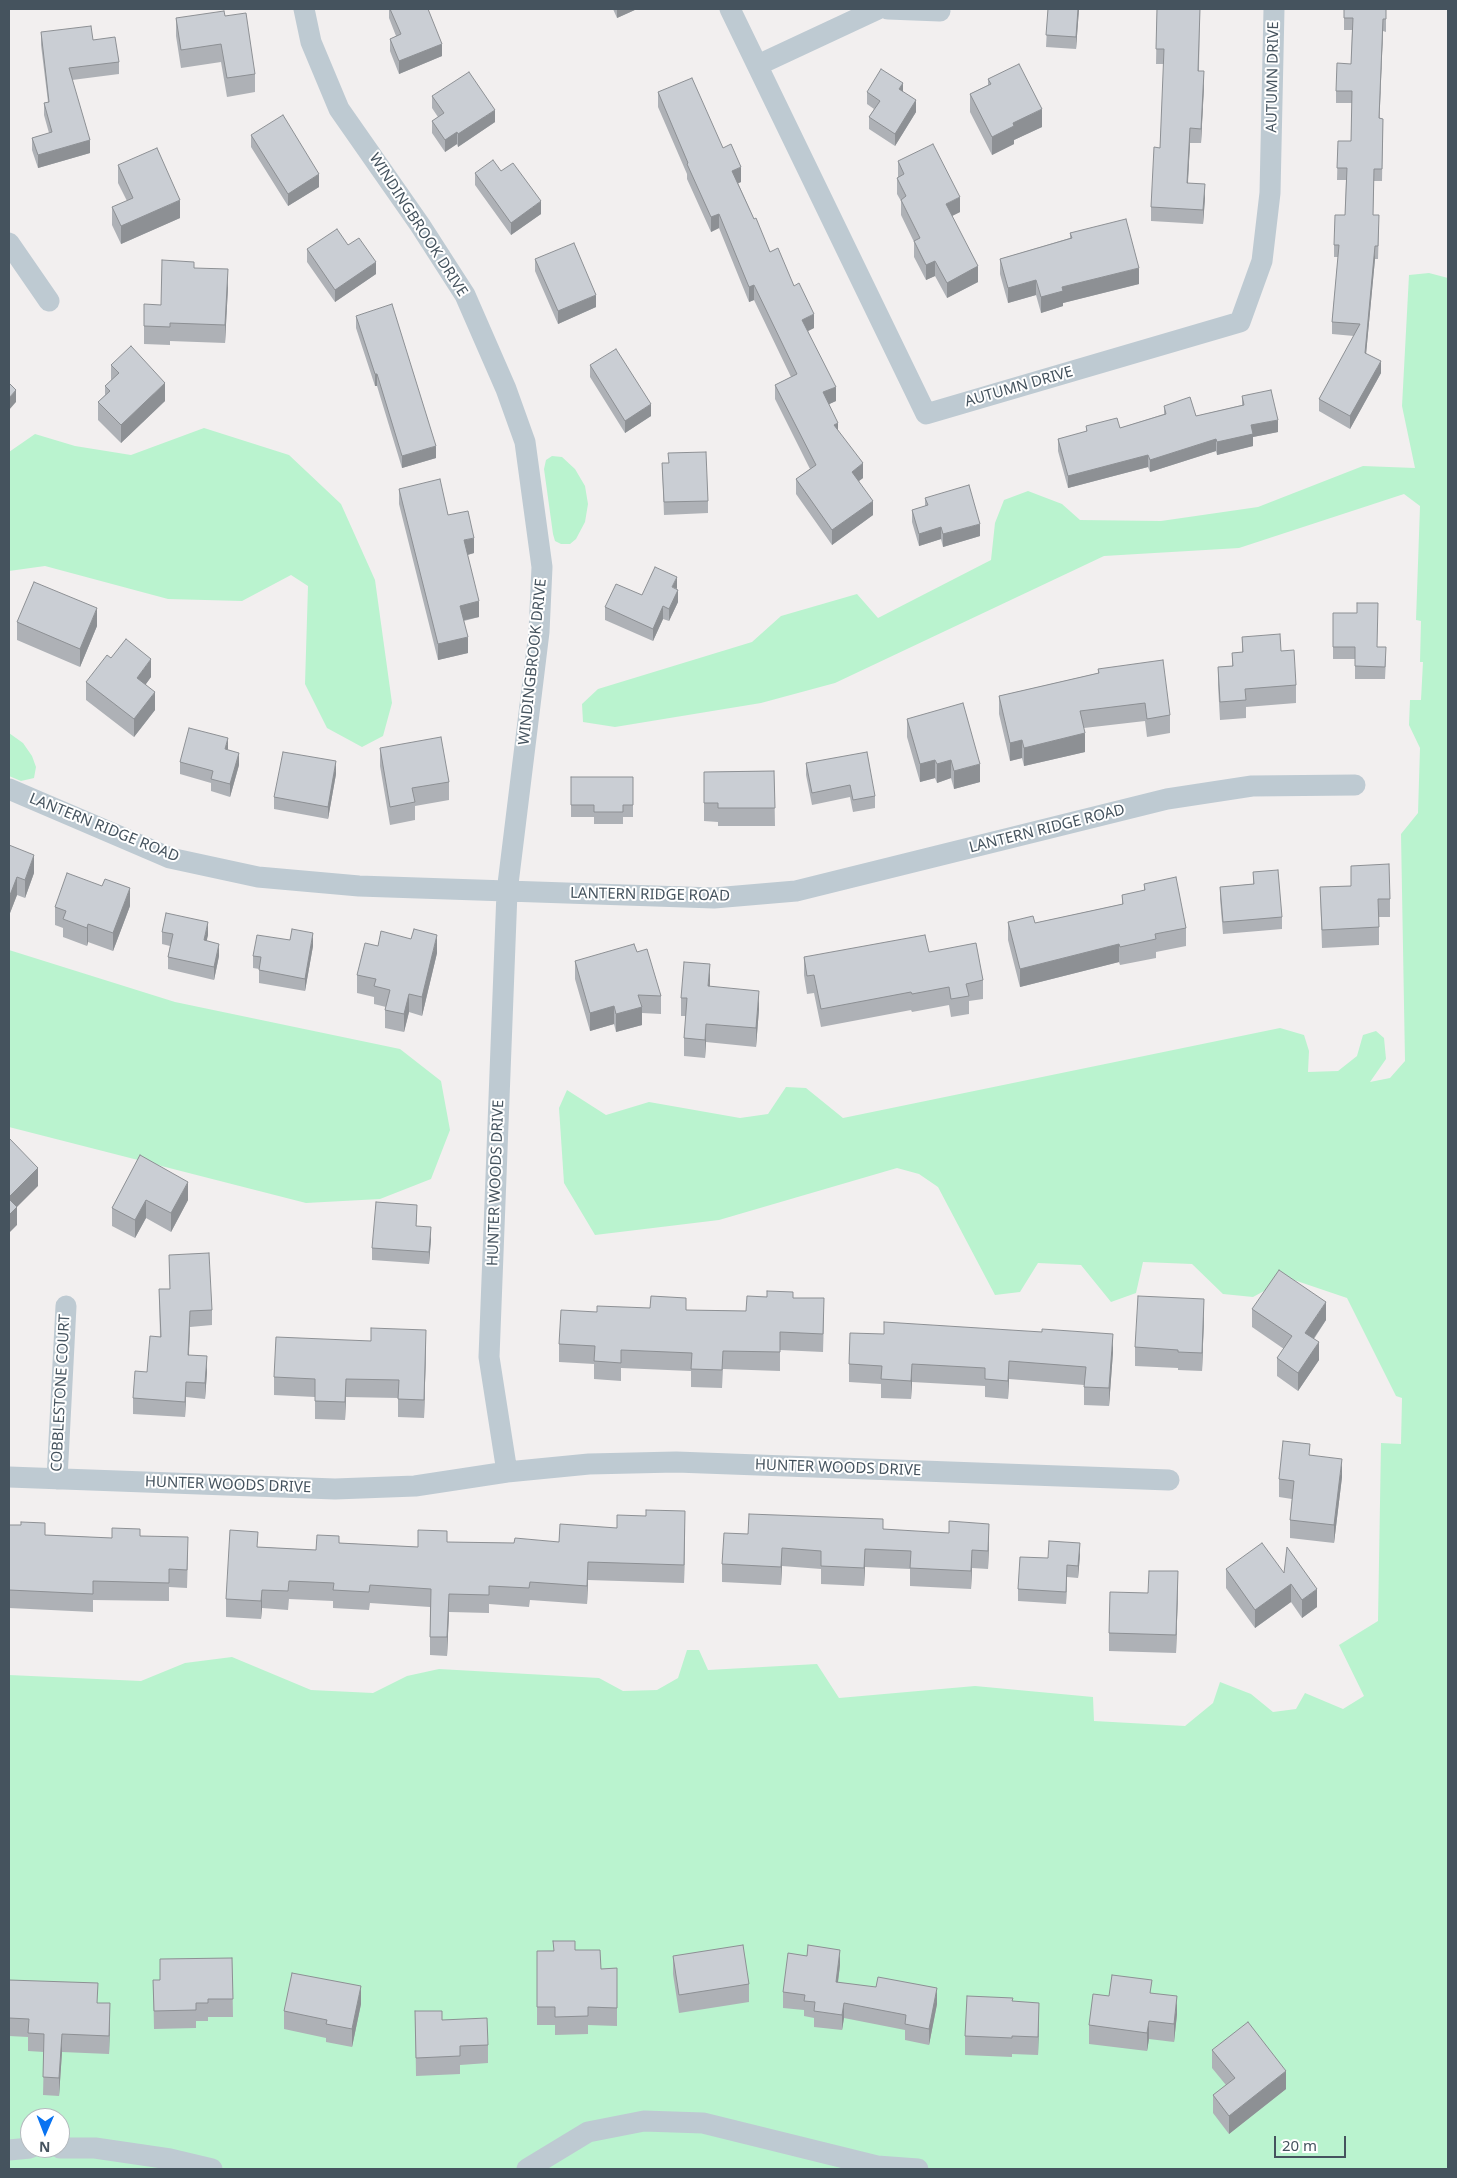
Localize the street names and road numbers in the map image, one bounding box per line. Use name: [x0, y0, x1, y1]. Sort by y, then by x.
street label: AUTUMN DRIVE: [1263, 21, 1283, 133]
street label: WINDINGBROOK DRIVE: [365, 150, 471, 300]
street label: AUTUMN DRIVE: [963, 363, 1075, 411]
street label: WINDINGBROOK DRIVE: [515, 578, 551, 746]
street label: LANTERN RIDGE ROAD: [26, 790, 182, 866]
street label: LANTERN RIDGE ROAD: [967, 801, 1127, 857]
street label: LANTERN RIDGE ROAD: [570, 885, 730, 905]
street label: HUNTER WOODS DRIVE: [484, 1100, 508, 1266]
street label: COBBLESTONE COURT: [48, 1314, 74, 1472]
street label: HUNTER WOODS DRIVE: [755, 1456, 921, 1480]
street label: HUNTER WOODS DRIVE: [145, 1473, 311, 1497]

